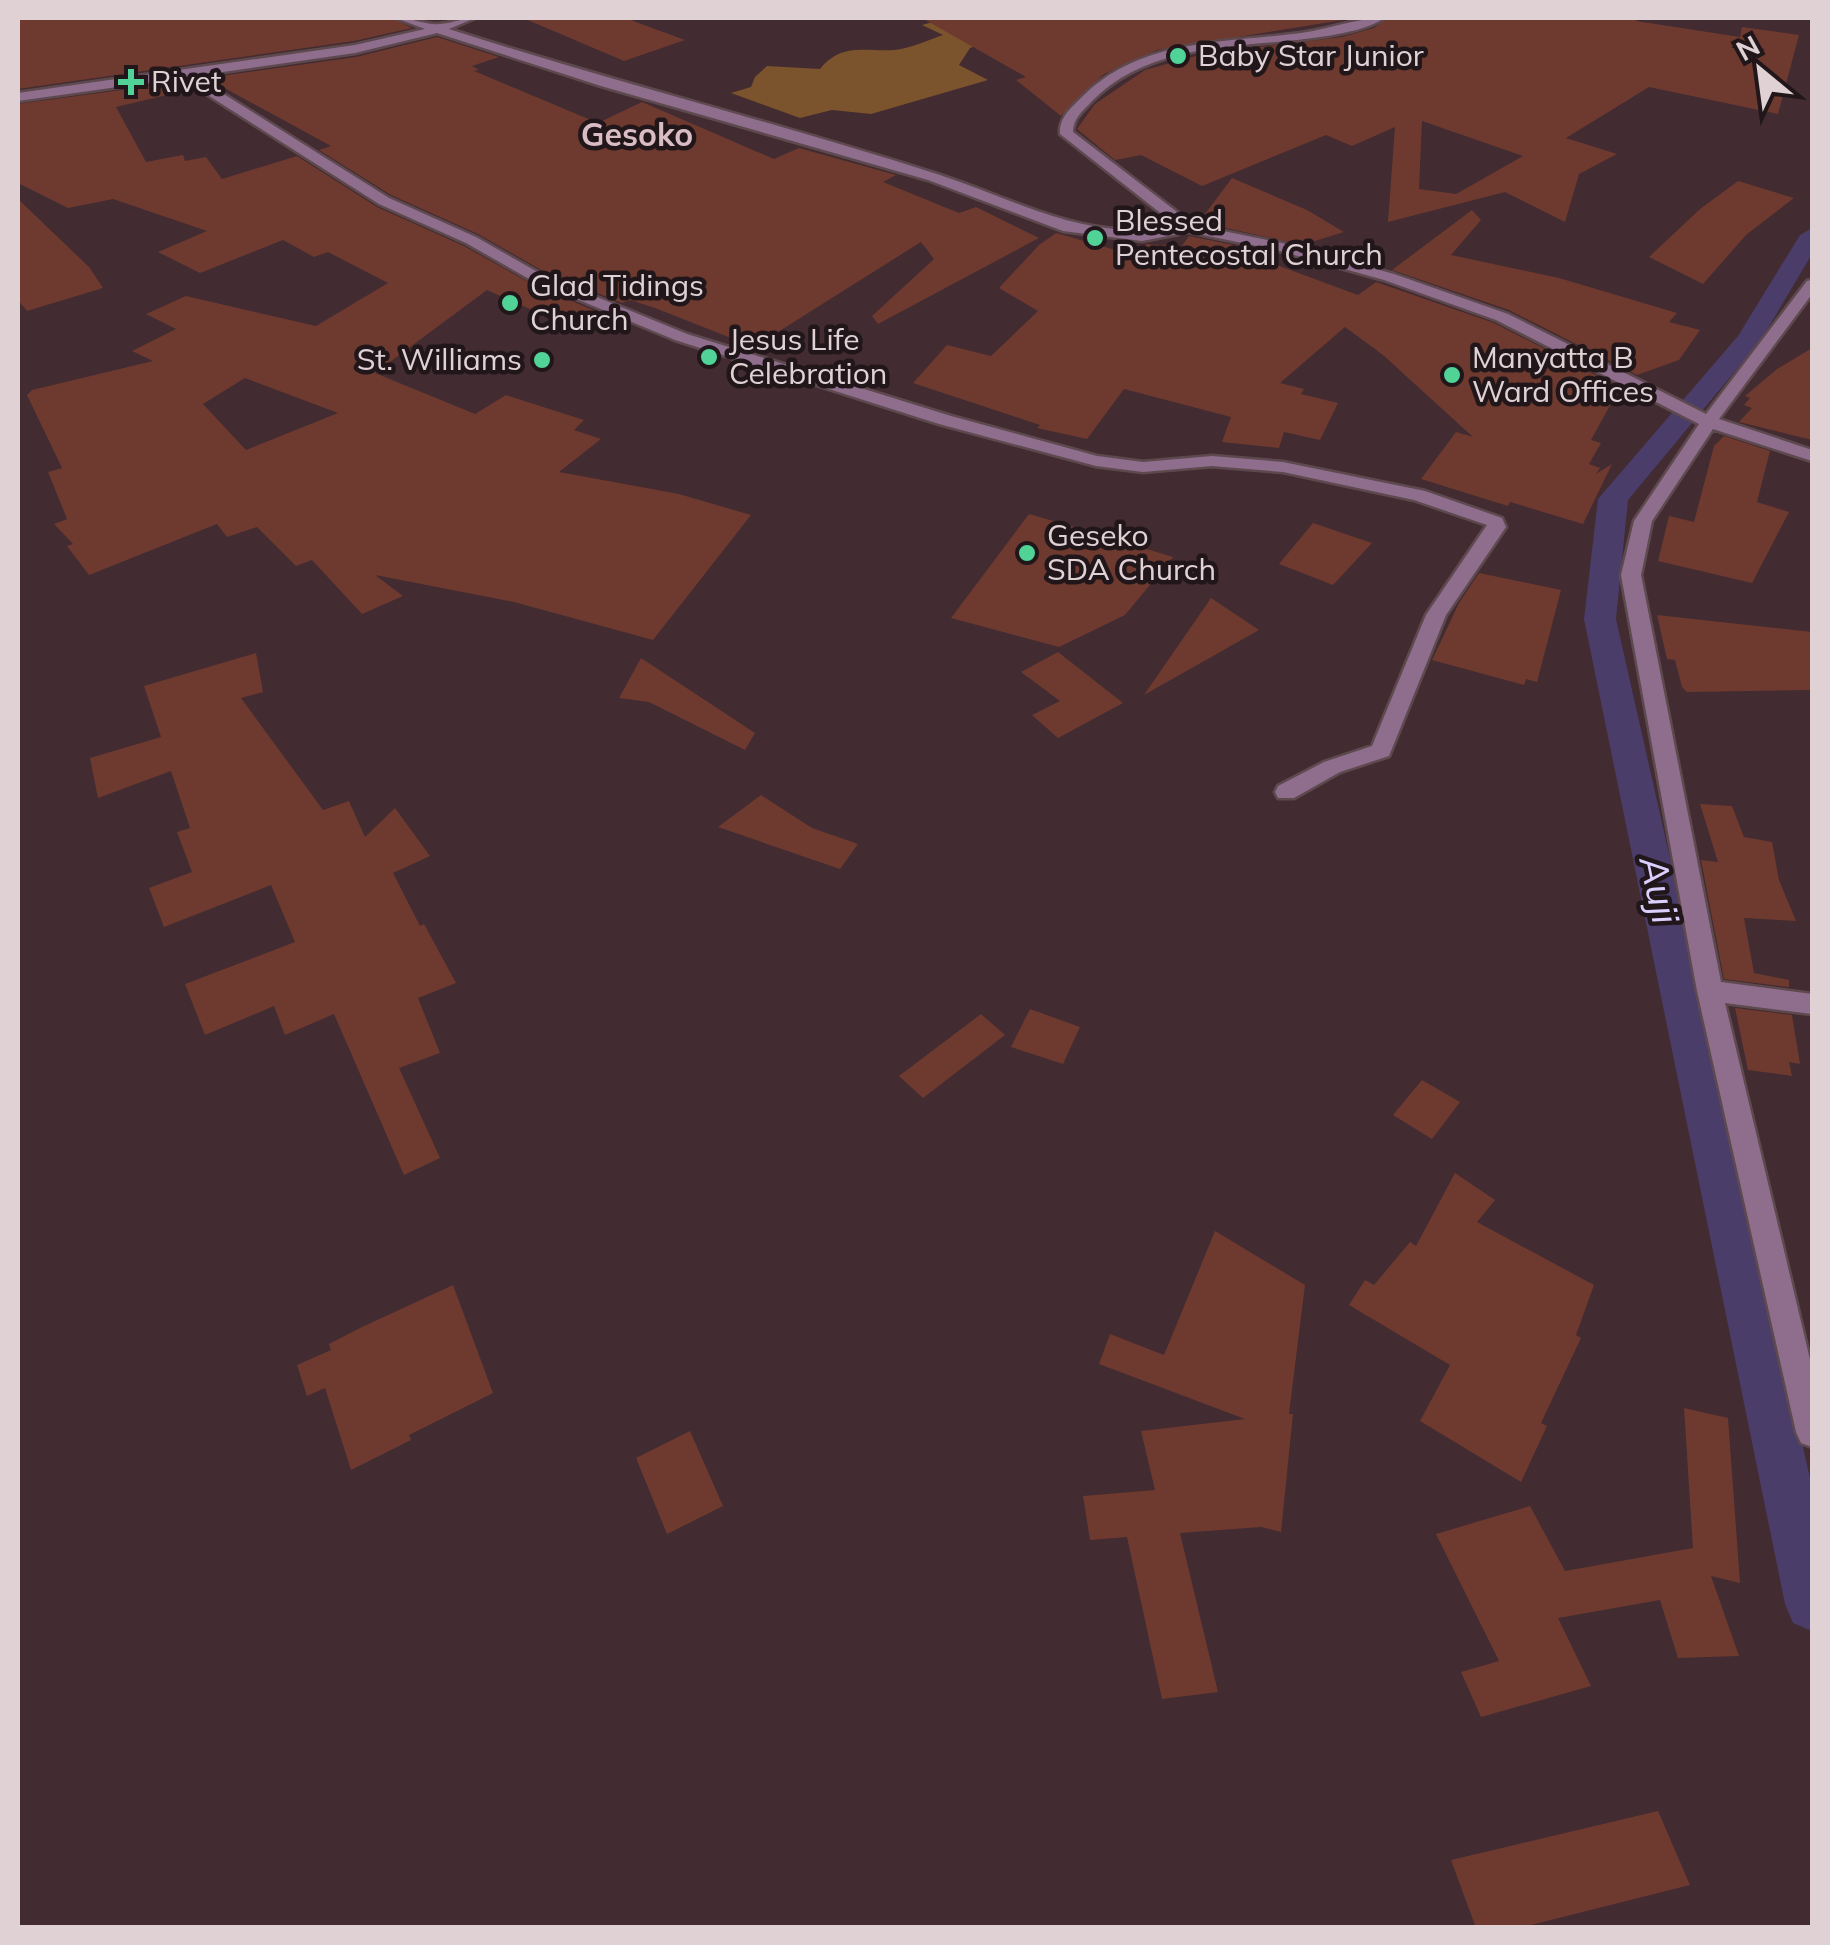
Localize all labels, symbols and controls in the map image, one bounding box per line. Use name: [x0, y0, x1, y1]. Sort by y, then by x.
north arrow: [1710, 20, 1810, 120]
text: N: [1730, 27, 1765, 68]
place label: Baby Star Junior: [1198, 36, 1424, 74]
marker: Baby Star Junior: [1167, 45, 1189, 67]
place label: Rivet: [151, 62, 221, 100]
marker: Rivet: [120, 71, 142, 93]
district label: Gesoko: [581, 114, 693, 154]
place label: Blessed Pentecostal Church: [1115, 201, 1383, 273]
marker: Blessed Pentecostal Church: [1084, 227, 1106, 249]
place label: Glad Tidings Church: [530, 266, 704, 338]
marker: Glad Tidings Church: [499, 292, 521, 314]
place label: Jesus Life Celebration: [729, 320, 887, 392]
place label: Manyatta B Ward Offices: [1472, 338, 1654, 410]
place label: St. Williams: [357, 340, 522, 378]
marker: Jesus Life Celebration: [698, 346, 720, 368]
marker: St. Williams: [531, 349, 553, 371]
marker: Manyatta B Ward Offices: [1441, 364, 1463, 386]
place label: Geseko SDA Church: [1047, 516, 1216, 588]
marker: Geseko SDA Church: [1016, 542, 1038, 564]
water label: Auji: [1629, 851, 1691, 929]

